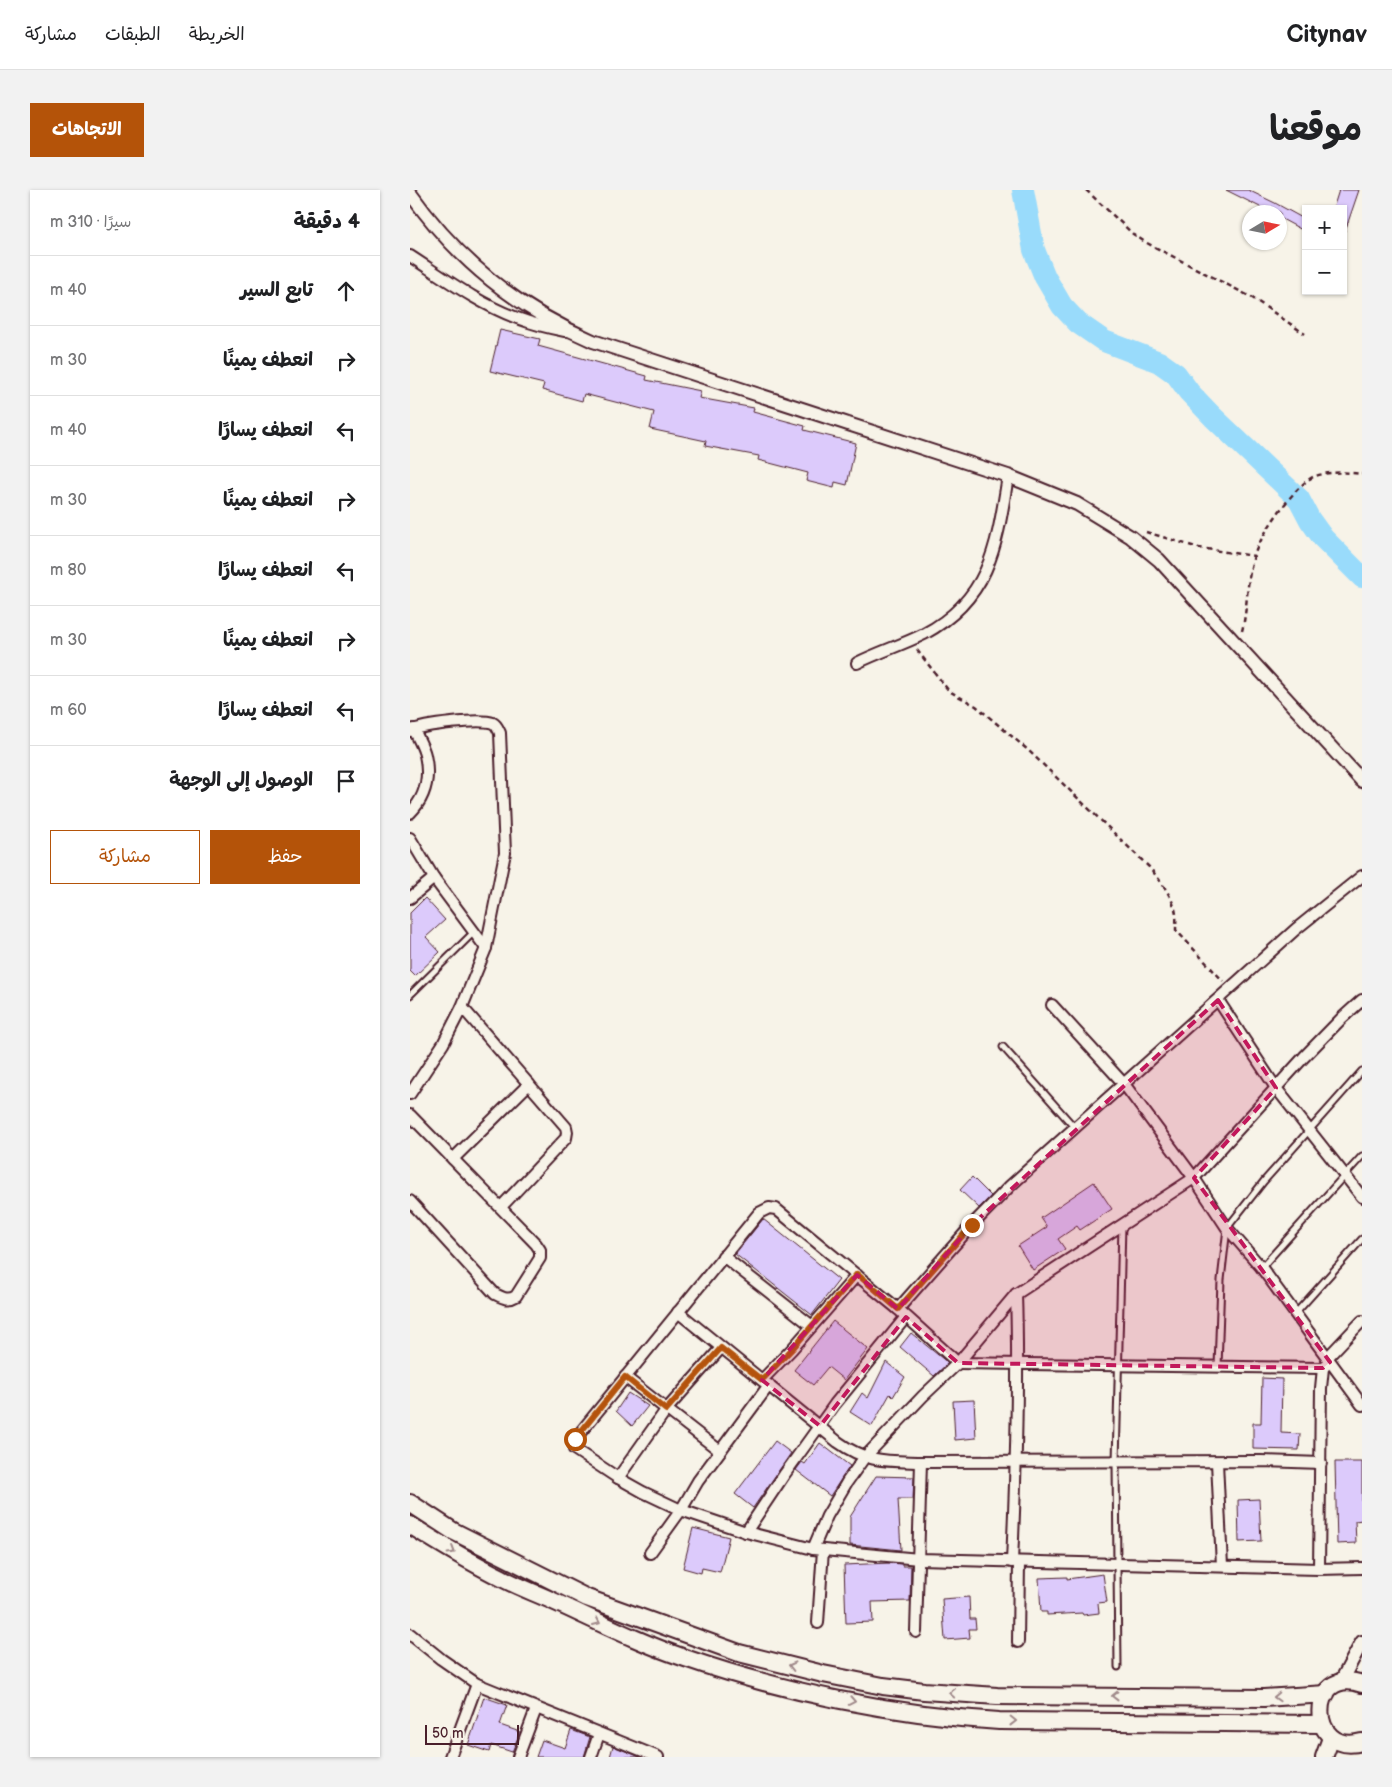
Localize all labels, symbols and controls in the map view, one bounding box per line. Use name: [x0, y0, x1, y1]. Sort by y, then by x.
text: Citynav: [1287, 20, 1367, 49]
text: مشاركة: [25, 24, 77, 45]
text: الطبقات: [105, 24, 161, 45]
text: الخريطة: [189, 24, 245, 45]
button: الاتجاهات: [30, 103, 144, 157]
text: موقعنا: [1269, 108, 1362, 151]
north arrow: [1242, 205, 1287, 250]
map controls: [1302, 205, 1347, 295]
button: +: [1302, 205, 1347, 250]
text: 4 دقيقة: [294, 209, 360, 234]
text: سيرًا · 310 m: [50, 213, 131, 232]
button: −: [1302, 250, 1347, 295]
icon: ahead: [332, 277, 360, 305]
text: تابع السير: [240, 279, 313, 302]
text: 40 m: [50, 281, 87, 300]
icon: right: [332, 347, 360, 375]
text: انعطف يمينًا: [223, 349, 313, 372]
text: 30 m: [50, 351, 87, 370]
icon: left: [332, 417, 360, 445]
text: انعطف يسارًا: [218, 419, 313, 442]
text: 40 m: [50, 421, 87, 440]
icon: right: [332, 487, 360, 515]
text: انعطف يمينًا: [223, 489, 313, 512]
text: 30 m: [50, 491, 87, 510]
icon: left: [332, 557, 360, 585]
text: انعطف يسارًا: [218, 559, 313, 582]
text: 80 m: [50, 561, 86, 580]
icon: right: [332, 627, 360, 655]
text: انعطف يمينًا: [223, 629, 313, 652]
text: 30 m: [50, 631, 87, 650]
icon: left: [332, 697, 360, 725]
text: انعطف يسارًا: [218, 699, 313, 722]
text: 60 m: [50, 701, 87, 720]
icon: arrive: [332, 767, 360, 795]
text: الوصول إلى الوجهة: [169, 769, 313, 792]
button: مشاركة: [50, 830, 200, 884]
button: حفظ: [210, 830, 360, 884]
route end: [961, 1214, 984, 1237]
route start: [564, 1428, 587, 1451]
one-way arrow: [446, 1544, 455, 1554]
one-way arrow: [592, 1616, 601, 1626]
one-way arrow: [788, 1661, 797, 1672]
one-way arrow: [948, 1688, 956, 1699]
one-way arrow: [1110, 1691, 1118, 1701]
one-way arrow: [1273, 1692, 1280, 1702]
one-way arrow: [848, 1696, 857, 1706]
one-way arrow: [1010, 1716, 1017, 1726]
scale bar: [425, 1722, 519, 1745]
text: 50 m: [432, 1725, 464, 1742]

